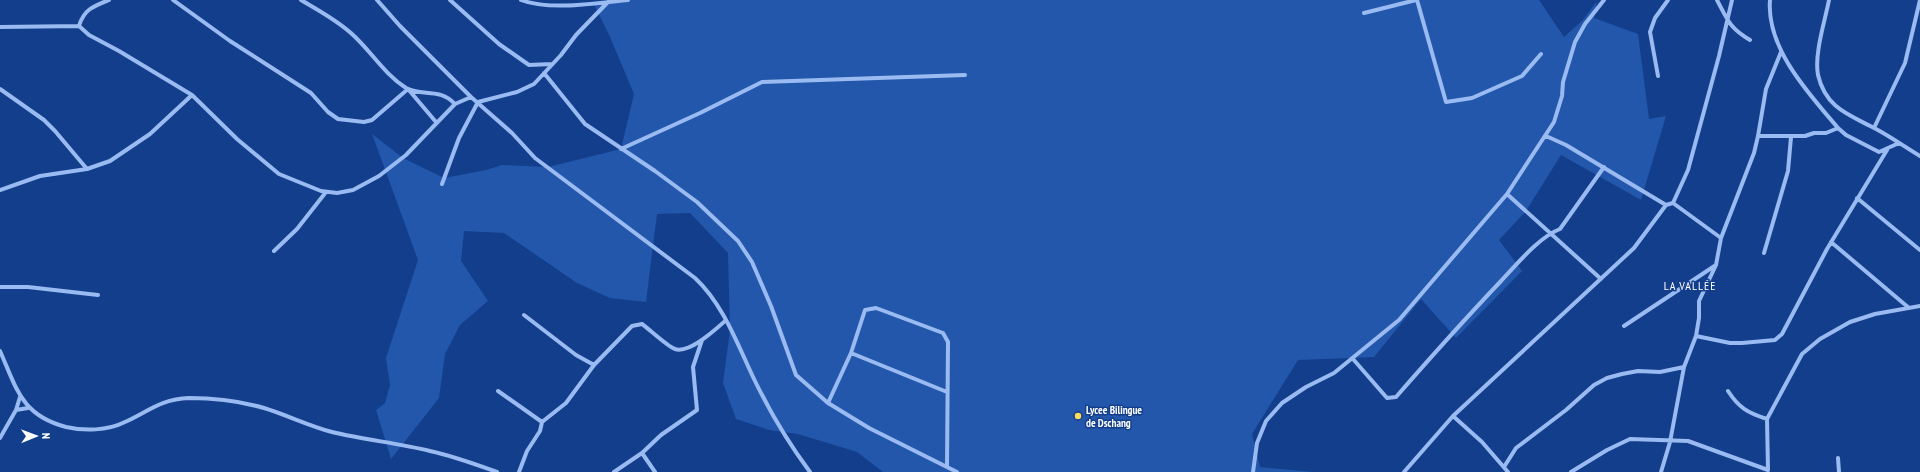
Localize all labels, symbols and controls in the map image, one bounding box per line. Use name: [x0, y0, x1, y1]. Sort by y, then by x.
district label: LA VALLÉE: [1664, 278, 1716, 293]
place label: Lycee Bilingue de Dschang: [1086, 403, 1142, 430]
marker: Lycee Bilingue de Dschang: [1073, 411, 1083, 421]
north arrow: [16, 416, 56, 456]
text: N: [39, 433, 53, 439]

